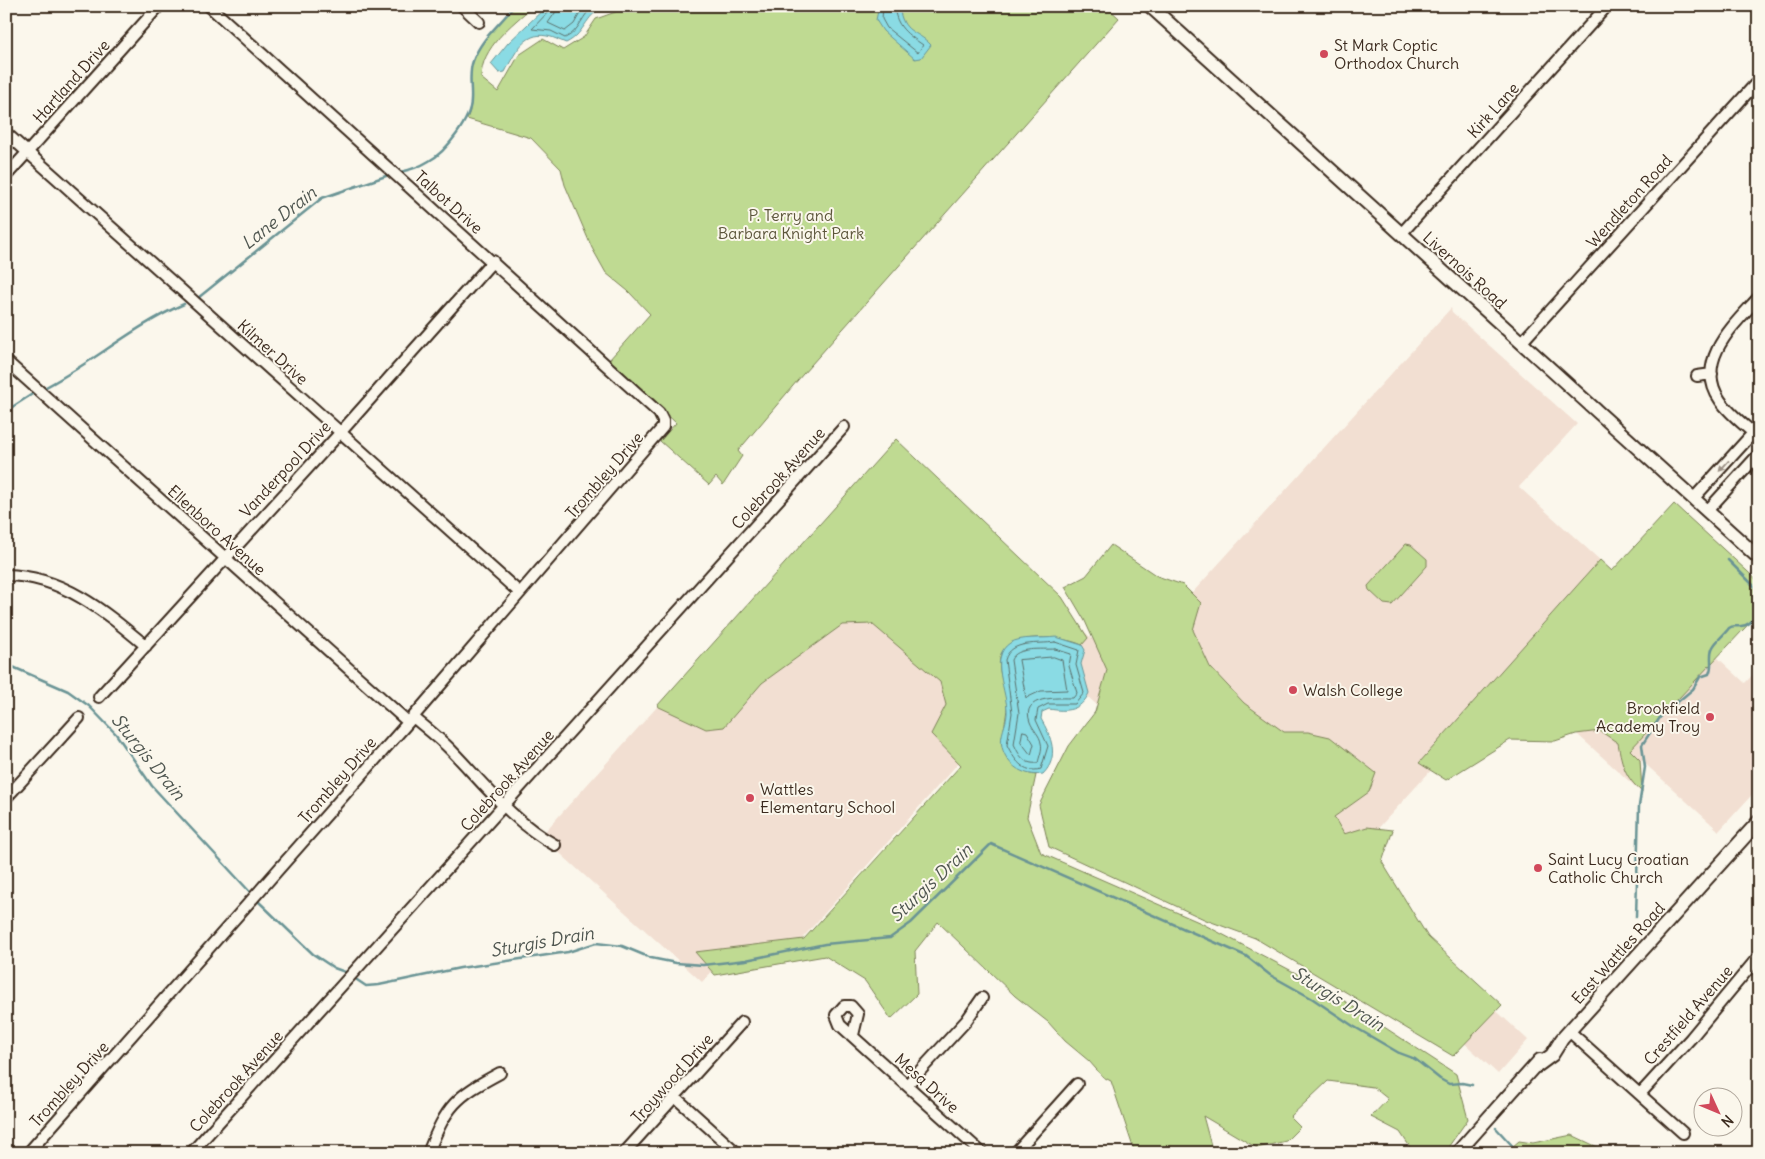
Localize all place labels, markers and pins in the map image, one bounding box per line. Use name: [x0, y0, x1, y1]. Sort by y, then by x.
place label: St Mark Coptic Orthodox Church: [1334, 35, 1459, 73]
marker: St Mark Coptic Orthodox Church: [1318, 48, 1330, 60]
place label: Walsh College: [1303, 680, 1403, 700]
marker: Walsh College: [1287, 684, 1299, 696]
place label: Brookfield Academy Troy: [1596, 698, 1700, 736]
marker: Brookfield Academy Troy: [1704, 711, 1716, 723]
place label: Wattles Elementary School: [760, 779, 895, 817]
marker: Wattles Elementary School: [744, 792, 756, 804]
place label: Saint Lucy Croatian Catholic Church: [1548, 849, 1689, 887]
marker: Saint Lucy Croatian Catholic Church: [1532, 862, 1544, 874]

